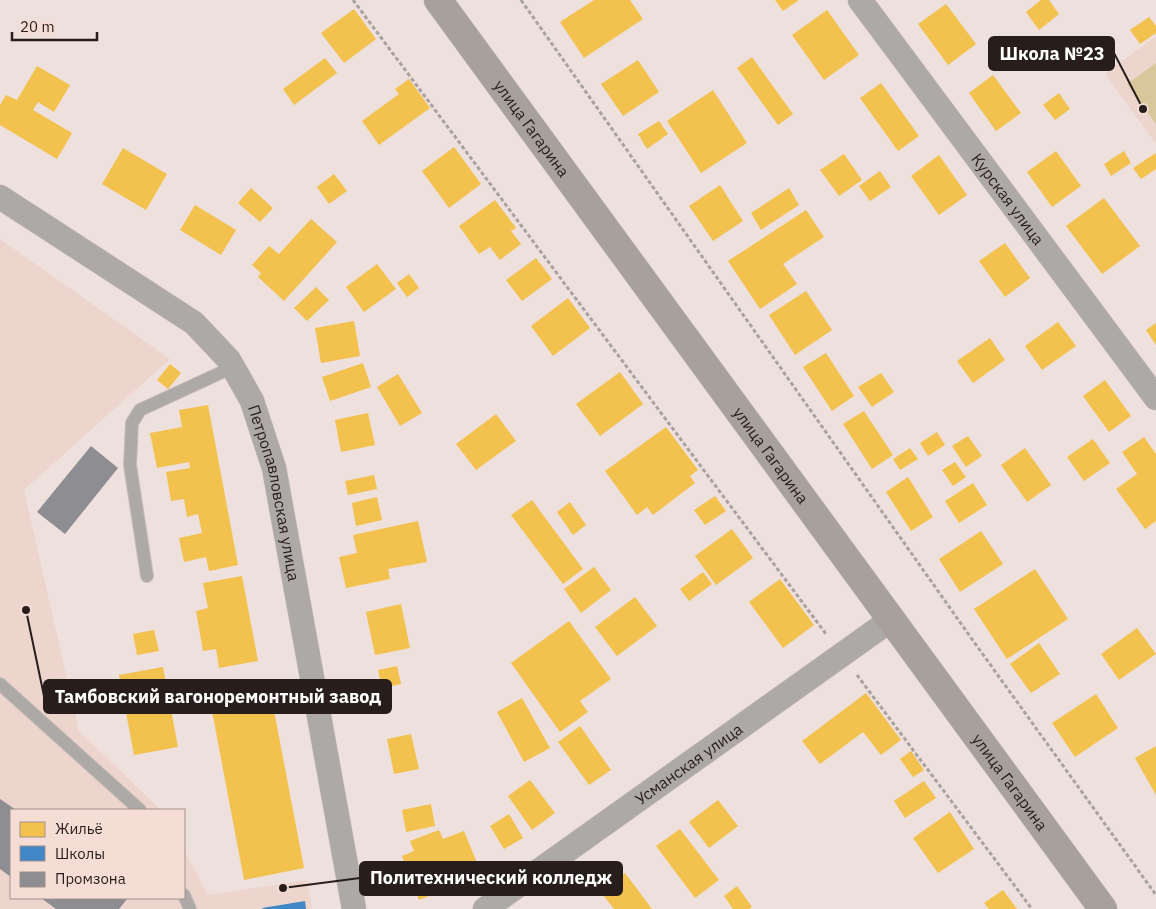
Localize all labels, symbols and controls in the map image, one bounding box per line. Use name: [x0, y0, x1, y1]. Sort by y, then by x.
scale bar: [12, 10, 98, 42]
text: 20 m: [20, 17, 55, 36]
callout: Школа №23: [989, 37, 1114, 70]
text: Школа №23: [999, 42, 1105, 65]
street label: улица Гагарина: [490, 76, 574, 181]
street label: Курская улица: [967, 149, 1049, 249]
street label: Петропавловская улица: [244, 402, 304, 583]
street label: улица Гагарина: [729, 403, 813, 508]
callout: Тамбовский вагоноремонтный завод: [44, 680, 391, 713]
text: Тамбовский вагоноремонтный завод: [55, 685, 381, 708]
street label: Усманская улица: [631, 719, 747, 809]
street label: улица Гагарина: [968, 730, 1052, 835]
legend: [10, 809, 185, 899]
text: Жильё: [55, 819, 103, 838]
text: Школы: [55, 844, 105, 863]
callout: Политехнический колледж: [360, 862, 622, 895]
text: Политехнический колледж: [370, 866, 612, 889]
text: Промзона: [55, 869, 126, 888]

